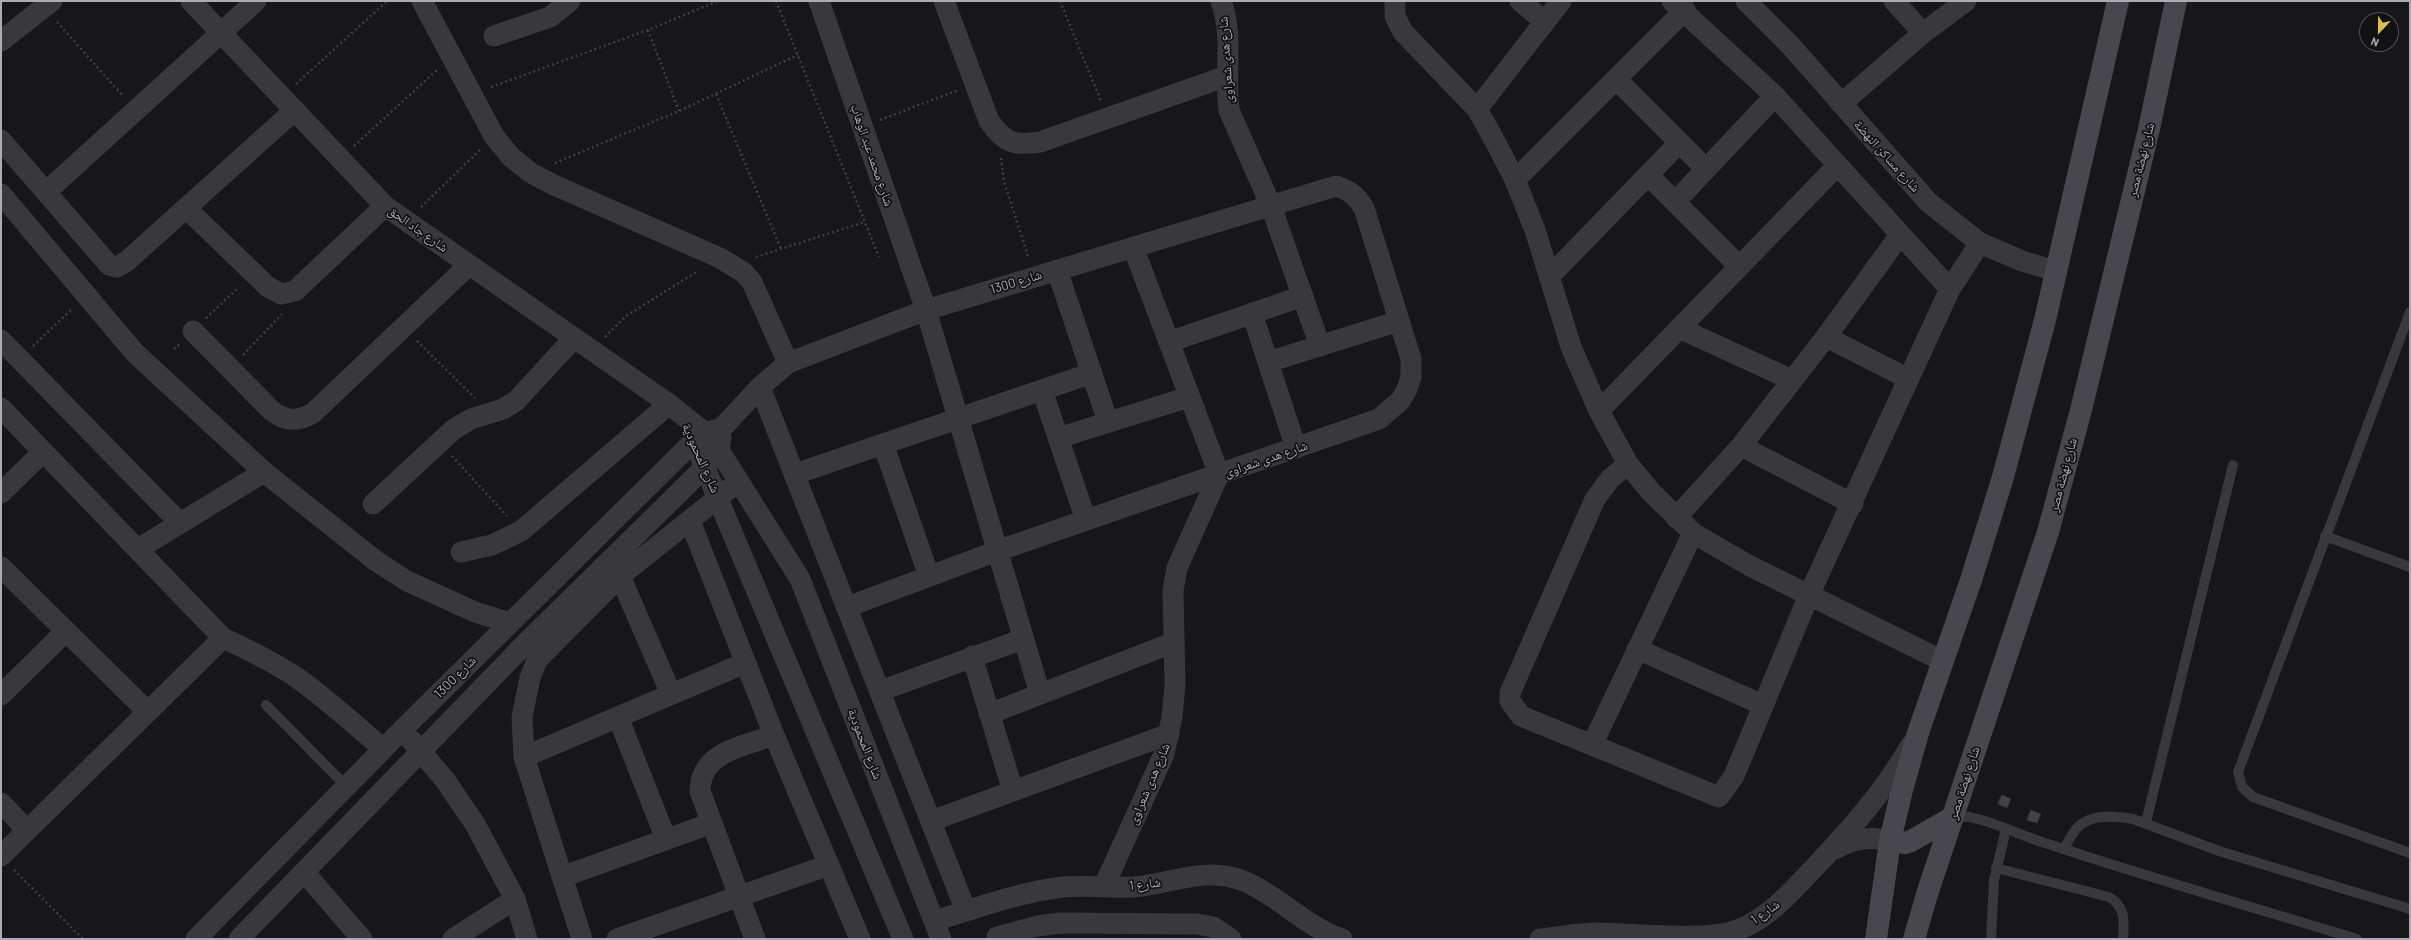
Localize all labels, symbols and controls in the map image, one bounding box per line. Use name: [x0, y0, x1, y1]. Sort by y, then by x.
north arrow: [2359, 12, 2399, 52]
street label: شارع هدى شعراوى: [1215, 16, 1237, 104]
text: N: [2369, 35, 2381, 50]
street label: شارع محمد عبد الوهاب: [847, 102, 897, 208]
street label: شارع مساكن النهضة: [1851, 117, 1923, 195]
street label: شارع نهضة مصر: [2124, 121, 2158, 199]
street label: شارع جاد الحق: [385, 203, 451, 255]
street label: شارع 1300: [988, 267, 1044, 297]
street label: شارع المحمودية: [679, 421, 723, 495]
street label: شارع نهضة مصر: [2046, 436, 2080, 514]
street label: شارع هدى شعراوى: [1222, 437, 1310, 481]
street label: شارع 1300: [431, 653, 479, 701]
street label: شارع المحمودية: [844, 706, 886, 782]
street label: شارع هدى شعراوى: [1125, 741, 1173, 827]
street label: شارع نهضة مصر: [1945, 745, 1983, 821]
street label: شارع 1: [1128, 874, 1162, 894]
street label: شارع 1: [1747, 896, 1783, 928]

